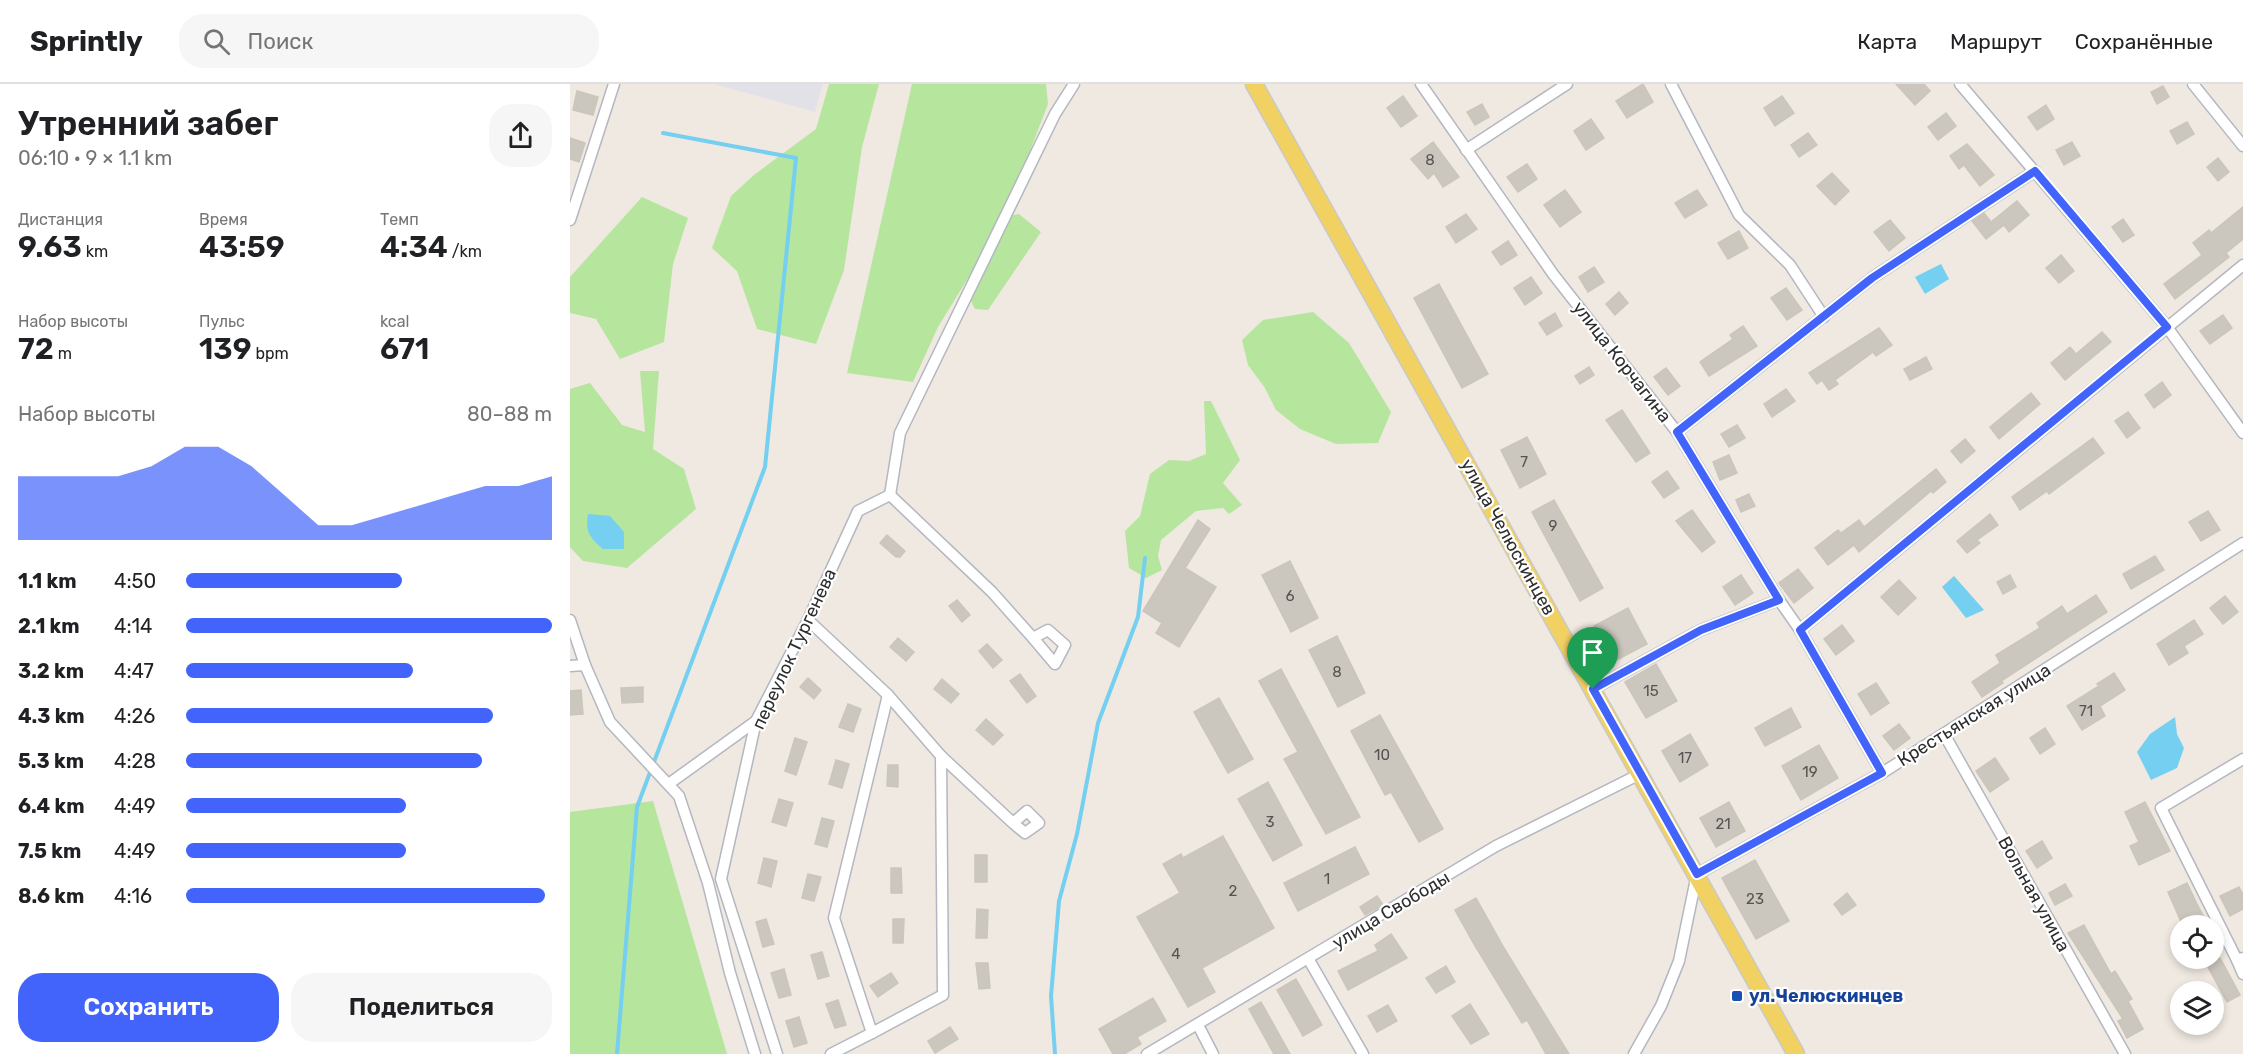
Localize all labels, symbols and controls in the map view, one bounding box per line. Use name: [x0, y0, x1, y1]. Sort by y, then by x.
search box: [179, 14, 599, 68]
text: Sprintly: [30, 25, 143, 58]
icon: search: [200, 25, 233, 58]
text: Поиск: [248, 28, 313, 55]
text: Карта: [1857, 29, 1917, 54]
text: Маршрут: [1950, 29, 2042, 54]
text: Сохранённые: [2075, 29, 2213, 54]
text: Утренний забег: [18, 104, 278, 143]
button: share: [489, 104, 552, 167]
text: 06:10 · 9 × 1.1 km: [18, 146, 172, 170]
house number: 8: [1425, 151, 1435, 169]
text: Дистанция: [18, 210, 103, 229]
text: Время: [199, 210, 248, 229]
text: Темп: [380, 210, 419, 229]
text: 9.63: [18, 229, 82, 265]
text: 43:59: [199, 229, 285, 265]
text: 4:34: [380, 229, 448, 265]
text: km: [82, 242, 108, 261]
text: /km: [448, 242, 482, 261]
street label: улица Корчагина: [1568, 297, 1676, 427]
text: Набор высоты: [18, 312, 128, 331]
text: Пульс: [199, 312, 245, 331]
text: kcal: [380, 312, 409, 331]
text: 72: [18, 331, 54, 367]
text: 139: [199, 331, 252, 367]
text: 671: [380, 331, 429, 367]
text: m: [54, 344, 72, 363]
text: bpm: [252, 344, 289, 363]
text: Набор высоты: [18, 402, 156, 426]
text: 80–88 m: [467, 402, 552, 426]
house number: 7: [1520, 453, 1528, 471]
street label: улица Челюскинцев: [1456, 455, 1560, 619]
house number: 9: [1549, 517, 1558, 535]
street label: переулок Тургенева: [747, 565, 841, 733]
text: 1.1 km: [18, 569, 77, 593]
text: 4:50: [114, 569, 156, 593]
house number: 6: [1285, 587, 1295, 605]
text: 2.1 km: [18, 614, 80, 638]
text: 4:14: [114, 614, 153, 638]
pin: [1567, 627, 1618, 689]
icon: arrive: [1576, 636, 1609, 669]
text: 3.2 km: [18, 659, 84, 683]
text: 4:47: [114, 659, 154, 683]
street label: Крестьянская улица: [1893, 659, 2055, 771]
house number: 8: [1332, 663, 1342, 681]
house number: 15: [1643, 682, 1659, 700]
house number: 71: [2079, 702, 2093, 720]
text: 4.3 km: [18, 704, 85, 728]
text: 4:26: [114, 704, 155, 728]
house number: 10: [1374, 746, 1390, 764]
text: 5.3 km: [18, 749, 84, 773]
text: 4:28: [114, 749, 156, 773]
house number: 17: [1678, 749, 1692, 767]
house number: 19: [1802, 763, 1818, 781]
text: 6.4 km: [18, 794, 85, 818]
text: 4:49: [114, 794, 156, 818]
house number: 3: [1265, 813, 1275, 831]
house number: 21: [1715, 815, 1731, 833]
street label: Вольная улица: [1993, 832, 2075, 956]
text: 7.5 km: [18, 839, 81, 863]
text: 4:49: [114, 839, 156, 863]
street label: улица Свободы: [1328, 866, 1454, 954]
house number: 1: [1324, 870, 1330, 888]
house number: 2: [1229, 882, 1238, 900]
text: 8.6 km: [18, 884, 84, 908]
text: 4:16: [114, 884, 152, 908]
house number: 23: [1746, 890, 1764, 908]
map controls: [2170, 915, 2224, 1035]
button: locate: [2170, 915, 2224, 969]
house number: 4: [1171, 945, 1181, 963]
button: Сохранить: [18, 973, 279, 1042]
button: Поделиться: [291, 973, 552, 1042]
button: layers: [2170, 981, 2224, 1035]
place label: ул.Челюскинцев: [1749, 985, 1903, 1007]
marker: ул.Челюскинцев: [1730, 989, 1744, 1003]

